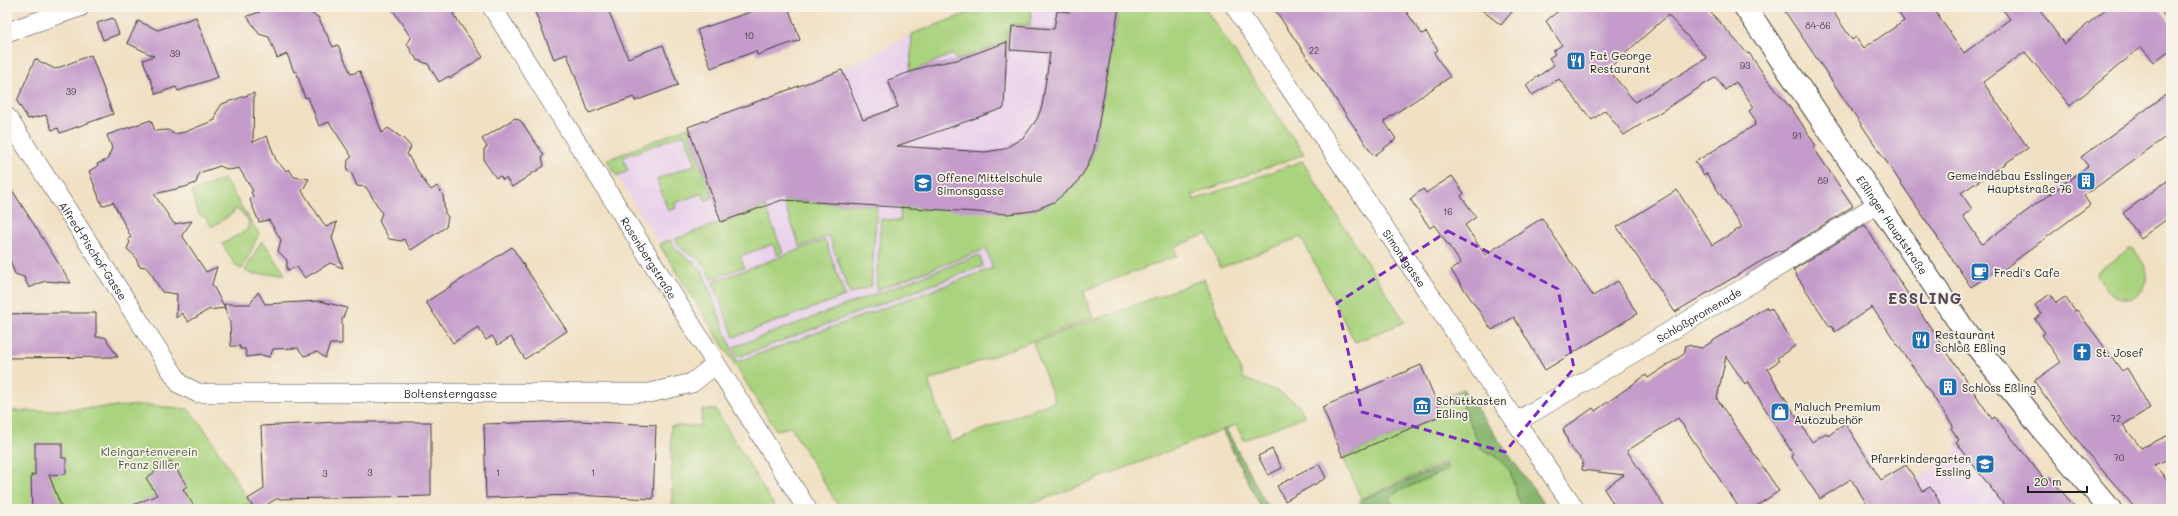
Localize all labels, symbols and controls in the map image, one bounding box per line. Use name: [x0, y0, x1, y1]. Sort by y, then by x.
house number: 84-86: [1805, 20, 1831, 31]
house number: 10: [744, 30, 754, 41]
house number: 22: [1309, 45, 1319, 56]
house number: 39: [170, 48, 181, 59]
place label: Fat George Restaurant: [1590, 48, 1652, 76]
restaurant icon: Fat George Restaurant: [1565, 50, 1587, 72]
house number: 93: [1740, 60, 1750, 71]
house number: 39: [66, 86, 77, 97]
house number: 91: [1792, 130, 1802, 141]
place label: Gemeindebau Esslinger Hauptstraße 76: [1947, 168, 2072, 196]
place label: Offene Mittelschule Simonsgasse: [937, 170, 1043, 198]
building icon: Gemeindebau Esslinger Hauptstraße 76: [2075, 170, 2097, 192]
school or university icon: Offene Mittelschule Simonsgasse: [912, 172, 934, 194]
street label: Eßlinger Hauptstraße: [1854, 172, 1932, 277]
house number: 89: [1818, 175, 1829, 186]
street label: Alfred-Pischof-Gasse: [56, 198, 131, 303]
house number: 16: [1443, 206, 1453, 217]
street label: Rosenbergstraße: [618, 214, 681, 302]
street label: Simonsgasse: [1380, 226, 1430, 290]
cafe icon: Fredi's Cafe: [1969, 261, 1991, 283]
place label: Fredi's Cafe: [1994, 265, 2060, 280]
street label: Schloßpromenade: [1653, 283, 1744, 345]
district label: ESSLING: [1888, 288, 1962, 308]
place label: Restaurant Schloß Eßling: [1935, 327, 2006, 355]
restaurant icon: Restaurant Schloß Eßling: [1910, 329, 1932, 351]
church icon: St. Josef: [2071, 341, 2093, 363]
place label: St. Josef: [2096, 345, 2144, 360]
building icon: Schloss Eßling: [1937, 376, 1959, 398]
place label: Schloss Eßling: [1962, 380, 2036, 395]
street label: Boltensterngasse: [404, 386, 498, 401]
place label: Schüttkasten Eßling: [1436, 393, 1506, 421]
museum icon: Schüttkasten Eßling: [1411, 395, 1433, 417]
place label: Maluch Premium Autozubehör: [1794, 399, 1881, 427]
shop icon: Maluch Premium Autozubehör: [1769, 401, 1791, 423]
house number: 72: [2111, 413, 2121, 424]
park label: Kleingartenverein Franz Siller: [101, 444, 197, 472]
place label: Pfarrkindergarten Essling: [1871, 451, 1971, 479]
house number: 70: [2114, 452, 2125, 463]
school or university icon: Pfarrkindergarten Essling: [1974, 453, 1996, 475]
house number: 3: [367, 467, 373, 478]
house number: 1: [496, 467, 500, 478]
house number: 1: [591, 467, 595, 478]
house number: 3: [322, 468, 328, 479]
scale bar: [2028, 468, 2087, 494]
text: 20 m: [2034, 473, 2062, 489]

